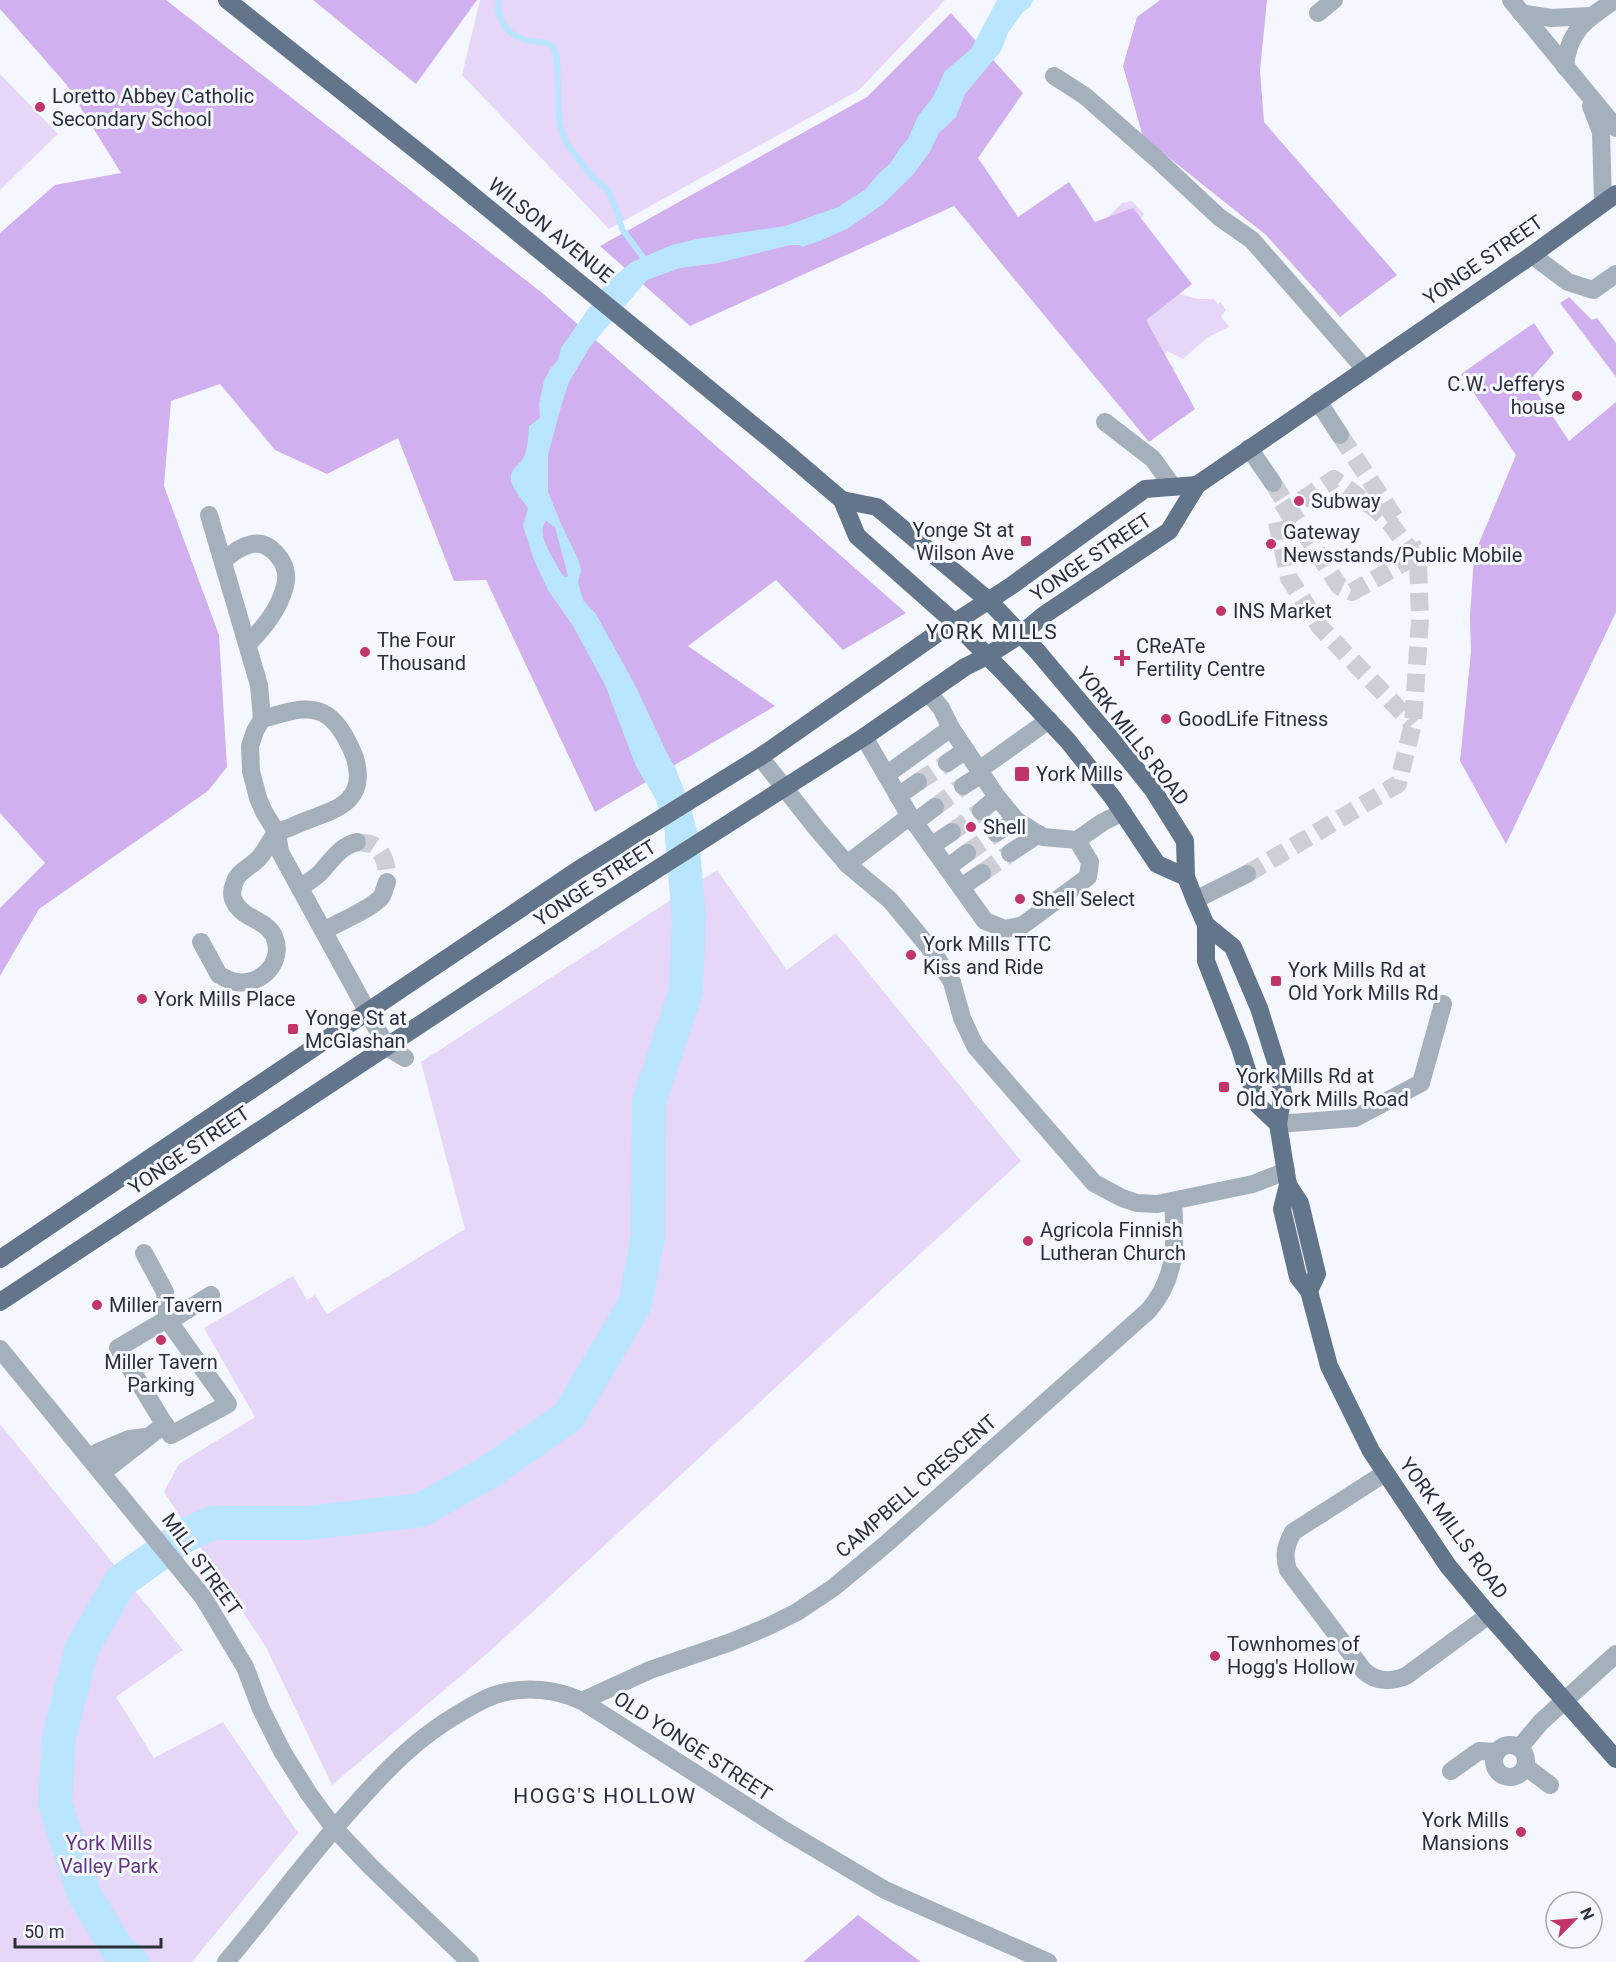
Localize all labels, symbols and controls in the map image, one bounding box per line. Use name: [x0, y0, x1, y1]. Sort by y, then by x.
place label: Loretto Abbey Catholic Secondary School: [52, 84, 254, 131]
marker: Loretto Abbey Catholic Secondary School: [33, 100, 47, 114]
street label: WILSON AVENUE: [484, 172, 618, 288]
street label: YONGE STREET: [1418, 210, 1548, 310]
place label: C.W. Jefferys house: [1447, 372, 1565, 419]
marker: C.W. Jefferys house: [1570, 389, 1584, 403]
place label: Subway: [1311, 489, 1381, 513]
marker: Subway: [1292, 494, 1306, 508]
street label: YONGE STREET: [1026, 508, 1156, 606]
place label: Yonge St at Wilson Ave: [913, 518, 1014, 565]
place label: Gateway Newsstands/Public Mobile: [1283, 520, 1522, 567]
marker: Yonge St at Wilson Ave: [1019, 534, 1033, 548]
marker: Gateway Newsstands/Public Mobile: [1264, 537, 1278, 551]
place label: INS Market: [1233, 599, 1332, 623]
marker: INS Market: [1214, 604, 1228, 618]
district label: YORK MILLS: [926, 620, 1058, 644]
place label: The Four Thousand: [377, 628, 466, 675]
place label: CReATe Fertility Centre: [1136, 634, 1265, 681]
marker: The Four Thousand: [358, 645, 372, 659]
marker: CReATe Fertility Centre: [1113, 649, 1131, 667]
street label: YORK MILLS ROAD: [1072, 662, 1194, 810]
place label: GoodLife Fitness: [1178, 707, 1328, 731]
marker: GoodLife Fitness: [1159, 712, 1173, 726]
place label: York Mills: [1036, 762, 1123, 786]
marker: York Mills: [1013, 765, 1031, 783]
place label: Shell: [983, 815, 1026, 839]
marker: Shell: [964, 820, 978, 834]
street label: YONGE STREET: [529, 835, 661, 931]
place label: Shell Select: [1032, 887, 1135, 911]
marker: Shell Select: [1013, 892, 1027, 906]
place label: York Mills TTC Kiss and Ride: [923, 932, 1051, 979]
marker: York Mills TTC Kiss and Ride: [904, 948, 918, 962]
place label: York Mills Rd at Old York Mills Rd: [1288, 958, 1438, 1005]
marker: York Mills Rd at Old York Mills Rd: [1269, 974, 1283, 988]
place label: York Mills Place: [154, 987, 295, 1011]
marker: York Mills Place: [135, 992, 149, 1006]
place label: Yonge St at McGlashan: [305, 1006, 406, 1053]
marker: Yonge St at McGlashan: [286, 1022, 300, 1036]
place label: York Mills Rd at Old York Mills Road: [1236, 1064, 1409, 1111]
marker: York Mills Rd at Old York Mills Road: [1217, 1080, 1231, 1094]
street label: YONGE STREET: [124, 1101, 254, 1199]
place label: Agricola Finnish Lutheran Church: [1040, 1218, 1186, 1265]
marker: Agricola Finnish Lutheran Church: [1021, 1234, 1035, 1248]
place label: Miller Tavern: [109, 1293, 223, 1317]
marker: Miller Tavern: [90, 1298, 104, 1312]
marker: Miller Tavern Parking: [154, 1333, 168, 1347]
place label: Miller Tavern Parking: [104, 1350, 218, 1397]
street label: CAMPBELL CRESCENT: [831, 1410, 1001, 1562]
street label: YORK MILLS ROAD: [1395, 1453, 1513, 1603]
street label: MILL STREET: [157, 1508, 247, 1620]
place label: Townhomes of Hogg's Hollow: [1227, 1632, 1360, 1679]
marker: Townhomes of Hogg's Hollow: [1208, 1649, 1222, 1663]
street label: OLD YONGE STREET: [610, 1686, 776, 1806]
district label: HOGG'S HOLLOW: [513, 1784, 697, 1808]
place label: York Mills Mansions: [1422, 1808, 1509, 1855]
marker: York Mills Mansions: [1514, 1825, 1528, 1839]
park label: York Mills Valley Park: [60, 1831, 159, 1878]
north arrow: [1544, 1890, 1604, 1950]
text: N: [1576, 1905, 1598, 1923]
scale bar: [15, 1911, 160, 1949]
text: 50 m: [24, 1921, 64, 1942]

